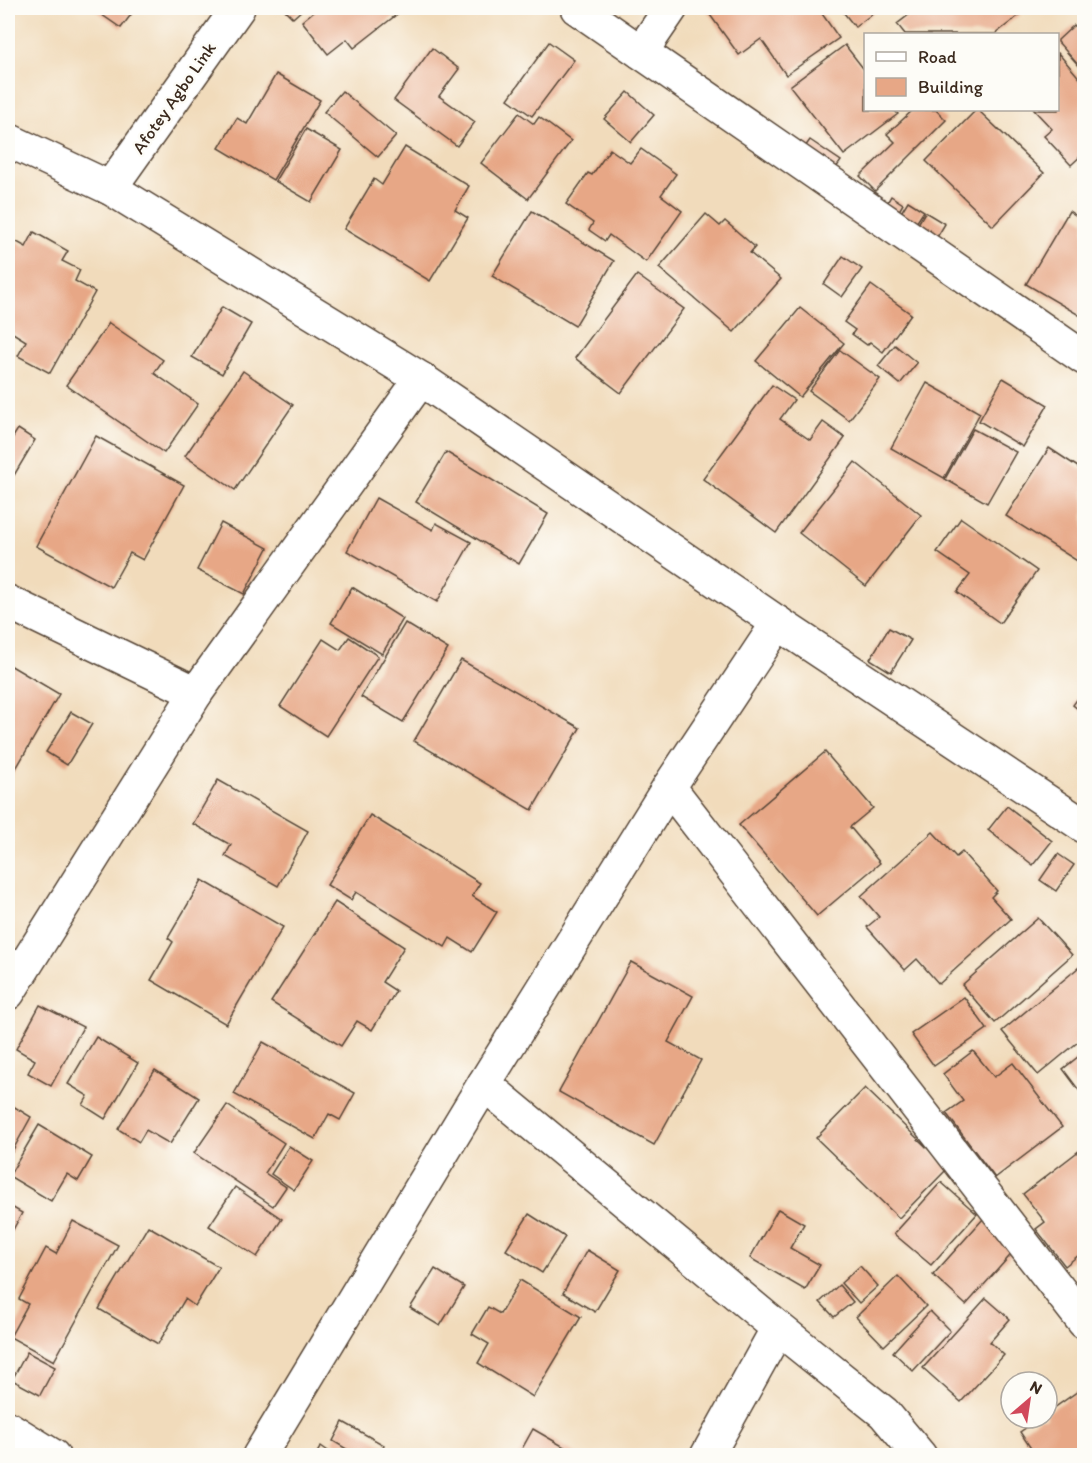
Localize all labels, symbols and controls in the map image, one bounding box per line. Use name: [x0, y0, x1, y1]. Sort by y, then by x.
legend: [864, 33, 1059, 111]
street label: Afotey Agbo Link: [127, 37, 221, 158]
text: Road: [918, 46, 957, 68]
text: Building: [918, 76, 984, 98]
north arrow: [999, 1370, 1059, 1430]
text: N: [1027, 1376, 1045, 1398]

